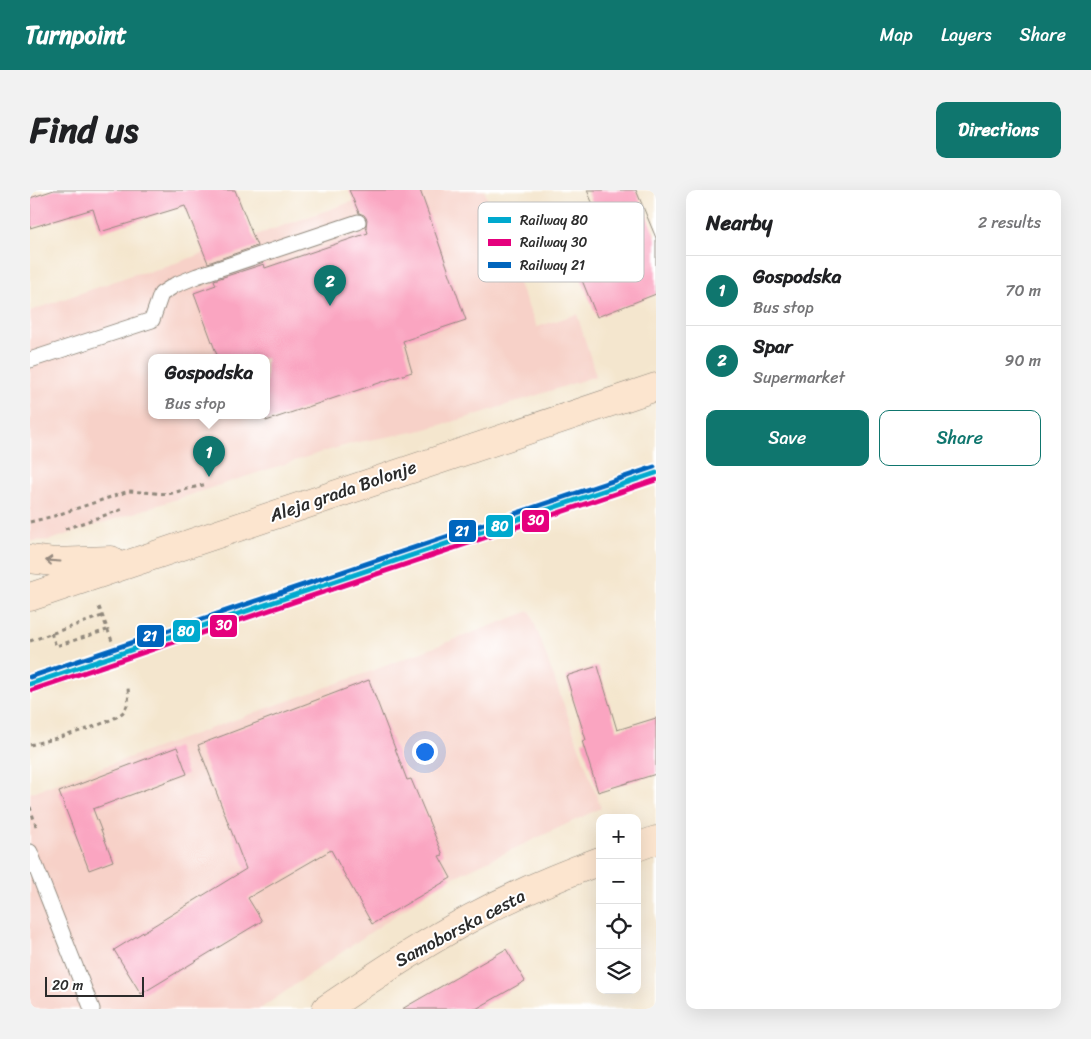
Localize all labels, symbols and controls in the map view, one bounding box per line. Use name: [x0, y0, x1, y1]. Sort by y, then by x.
text: Turnpoint: [25, 14, 127, 56]
text: Map: [880, 19, 913, 51]
text: Layers: [941, 19, 992, 51]
text: Share: [1020, 19, 1066, 51]
text: Find us: [30, 99, 138, 161]
button: Directions: [936, 102, 1061, 158]
legend: [478, 202, 644, 282]
text: Nearby: [706, 204, 772, 242]
text: Railway 80: [520, 208, 588, 233]
text: 2 results: [978, 208, 1041, 237]
text: Railway 30: [520, 230, 588, 255]
text: Railway 21: [520, 253, 585, 278]
text: Gospodska: [753, 260, 841, 293]
pin: 2: [314, 265, 346, 306]
text: 1: [719, 276, 725, 305]
text: 70 m: [1005, 276, 1041, 305]
text: Bus stop: [753, 293, 814, 322]
text: Spar: [753, 330, 792, 363]
text: 2: [717, 346, 727, 375]
text: 90 m: [1005, 346, 1041, 375]
popup: [148, 354, 270, 419]
text: Gospodska: [165, 356, 253, 389]
text: Supermarket: [753, 363, 845, 392]
text: Bus stop: [165, 389, 225, 418]
button: Save: [706, 410, 869, 466]
button: Share: [879, 410, 1041, 466]
pin: 1: [193, 436, 225, 477]
street label: Aleja grada Bolonje: [264, 451, 421, 531]
text: 30: [527, 508, 544, 533]
line badge: 30: [521, 509, 550, 533]
line badge: 80: [485, 514, 514, 538]
text: 80: [490, 514, 509, 539]
line badge: 21: [448, 519, 477, 543]
text: 21: [454, 519, 469, 544]
one-way arrow: [46, 557, 62, 566]
text: 30: [215, 613, 232, 638]
line badge: 30: [209, 614, 238, 638]
line badge: 80: [172, 619, 201, 643]
text: 80: [176, 619, 195, 644]
line badge: 21: [136, 624, 165, 648]
text: 21: [142, 624, 157, 649]
your location: [412, 739, 438, 765]
map controls: [596, 814, 641, 994]
button: +: [596, 814, 641, 859]
button: −: [596, 859, 641, 904]
street label: Samoborska cesta: [389, 880, 531, 976]
button: locate: [596, 904, 641, 949]
button: layers: [596, 949, 641, 994]
text: 20 m: [52, 973, 83, 998]
scale bar: [45, 974, 144, 997]

